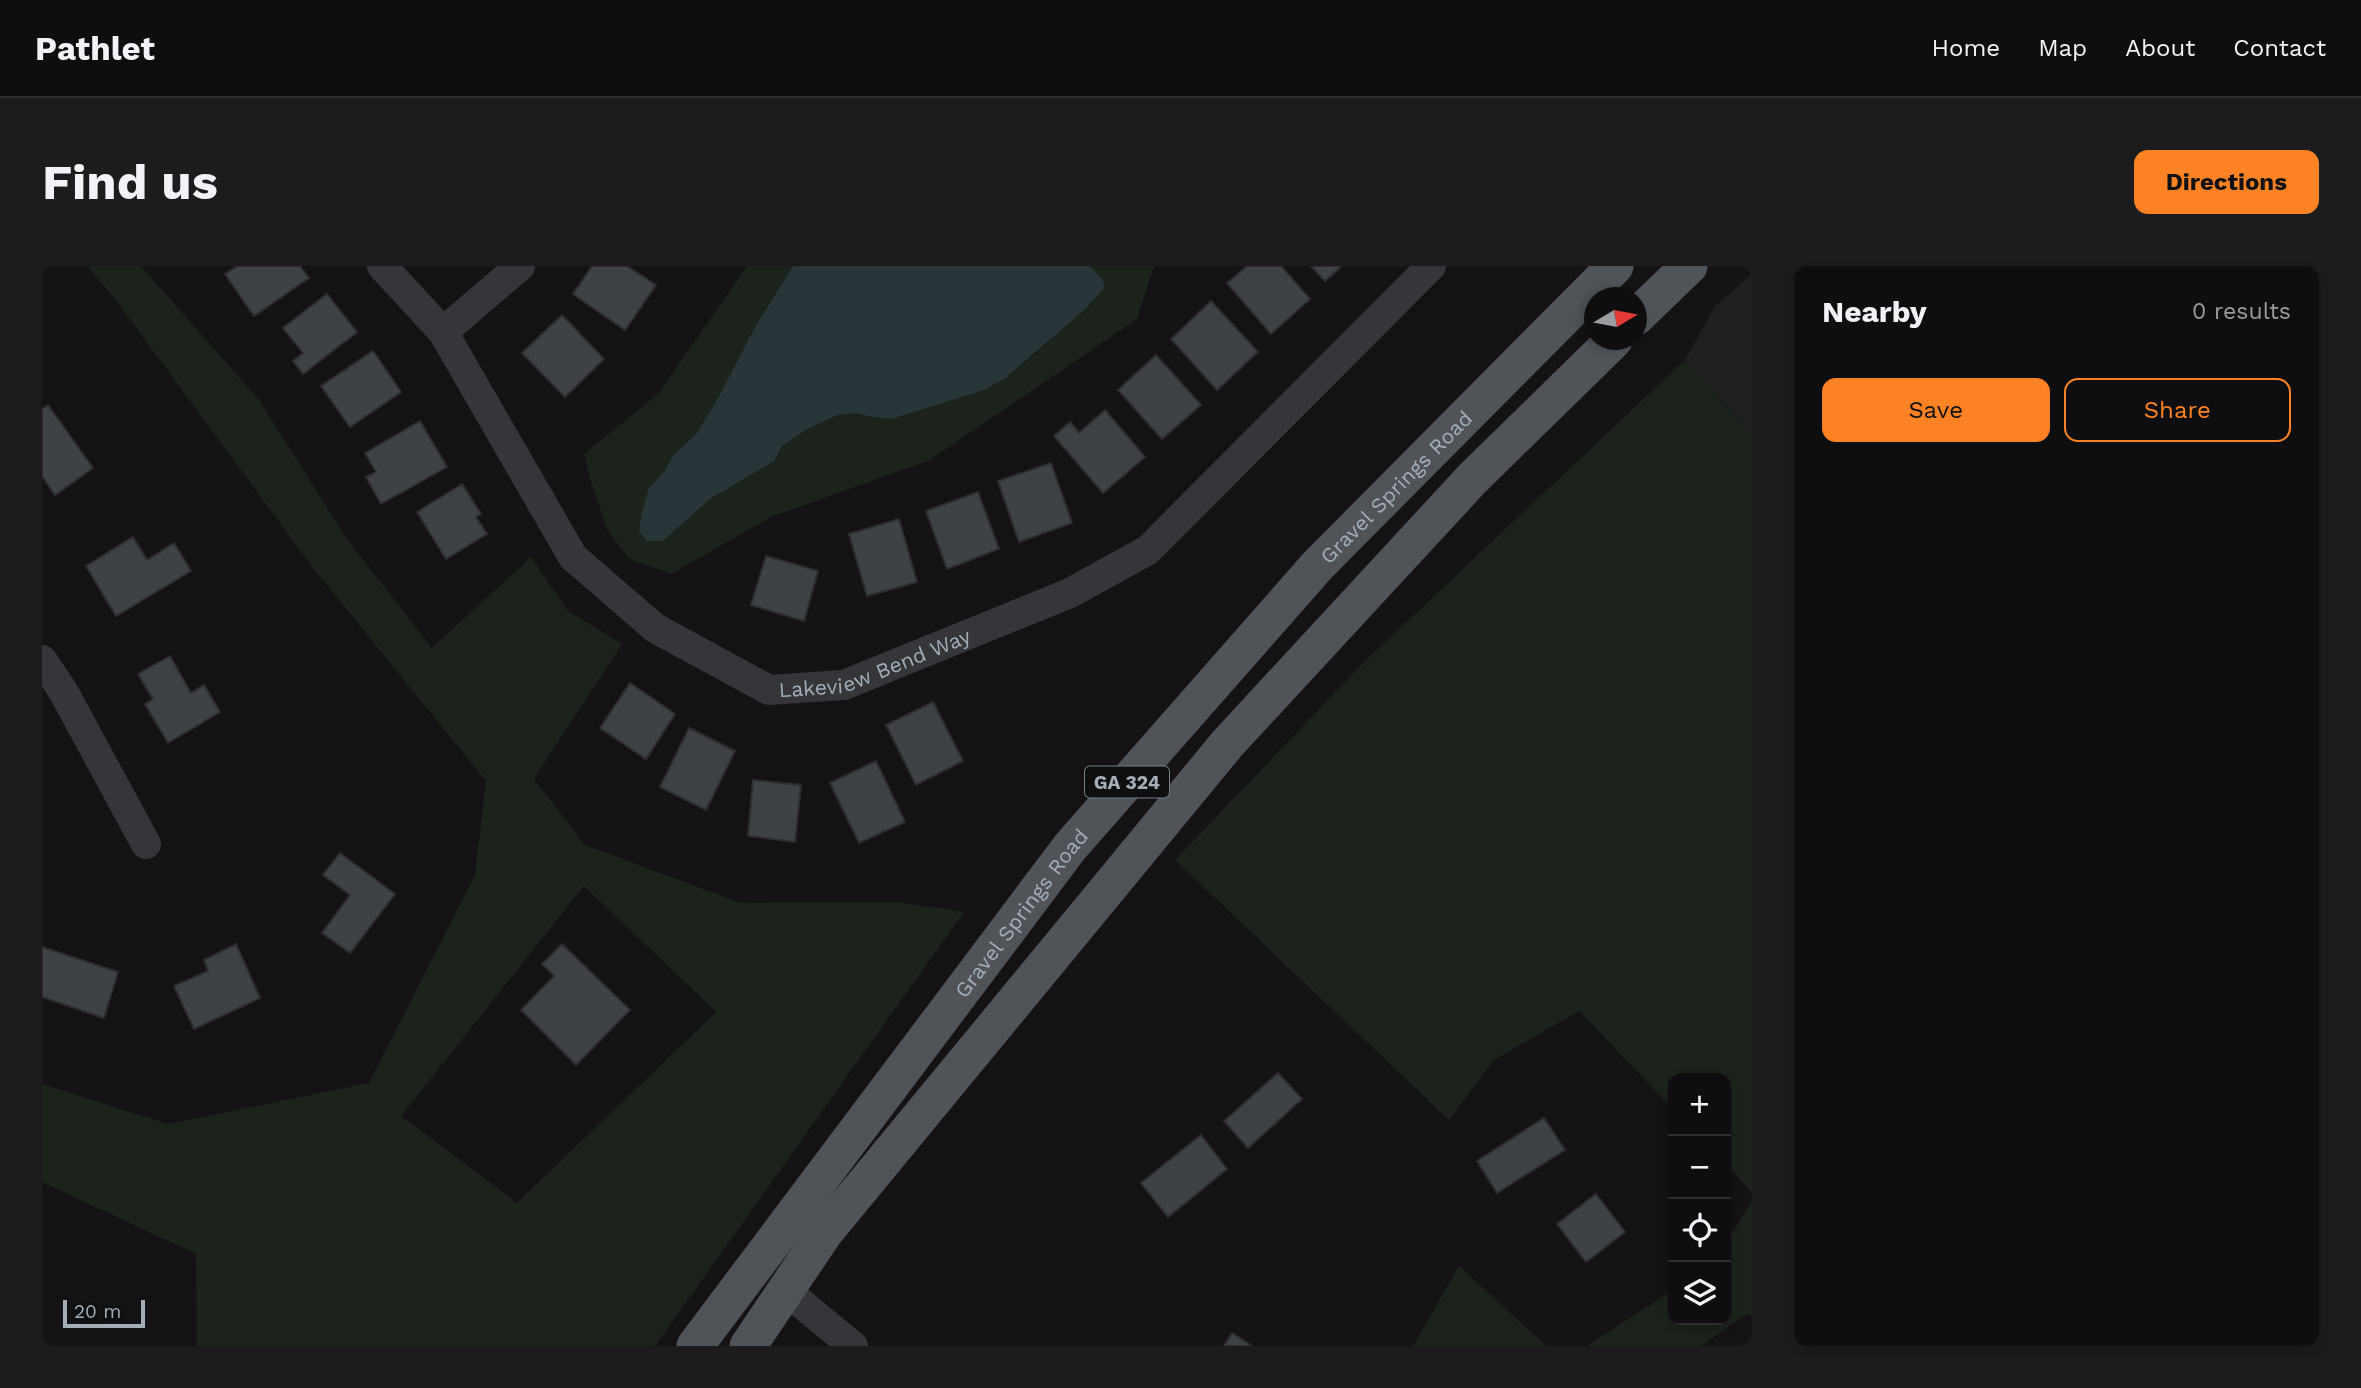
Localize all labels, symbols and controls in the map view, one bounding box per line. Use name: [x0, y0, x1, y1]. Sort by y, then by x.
text: Pathlet: [35, 29, 155, 68]
text: Home: [1932, 34, 2000, 62]
text: Map: [2038, 34, 2087, 62]
text: About: [2125, 34, 2195, 62]
text: Contact: [2233, 34, 2326, 62]
button: Directions: [2134, 150, 2319, 214]
text: Find us: [42, 153, 218, 211]
north arrow: [1584, 287, 1647, 350]
text: Nearby: [1822, 294, 1927, 329]
text: 0 results: [2192, 298, 2291, 325]
button: Save: [1822, 378, 2050, 442]
button: Share: [2064, 378, 2291, 442]
street label: Gravel Springs Road: [1314, 405, 1477, 568]
street label: Lakeview Bend Way: [778, 622, 974, 702]
road number: GA 324: [1085, 766, 1169, 797]
street label: Gravel Springs Road: [949, 823, 1093, 1002]
map controls: [1668, 1073, 1731, 1325]
button: +: [1668, 1073, 1731, 1136]
button: −: [1668, 1136, 1731, 1199]
button: locate: [1668, 1199, 1731, 1262]
button: layers: [1668, 1262, 1731, 1325]
scale bar: [63, 1297, 145, 1329]
text: 20 m: [74, 1300, 121, 1323]

